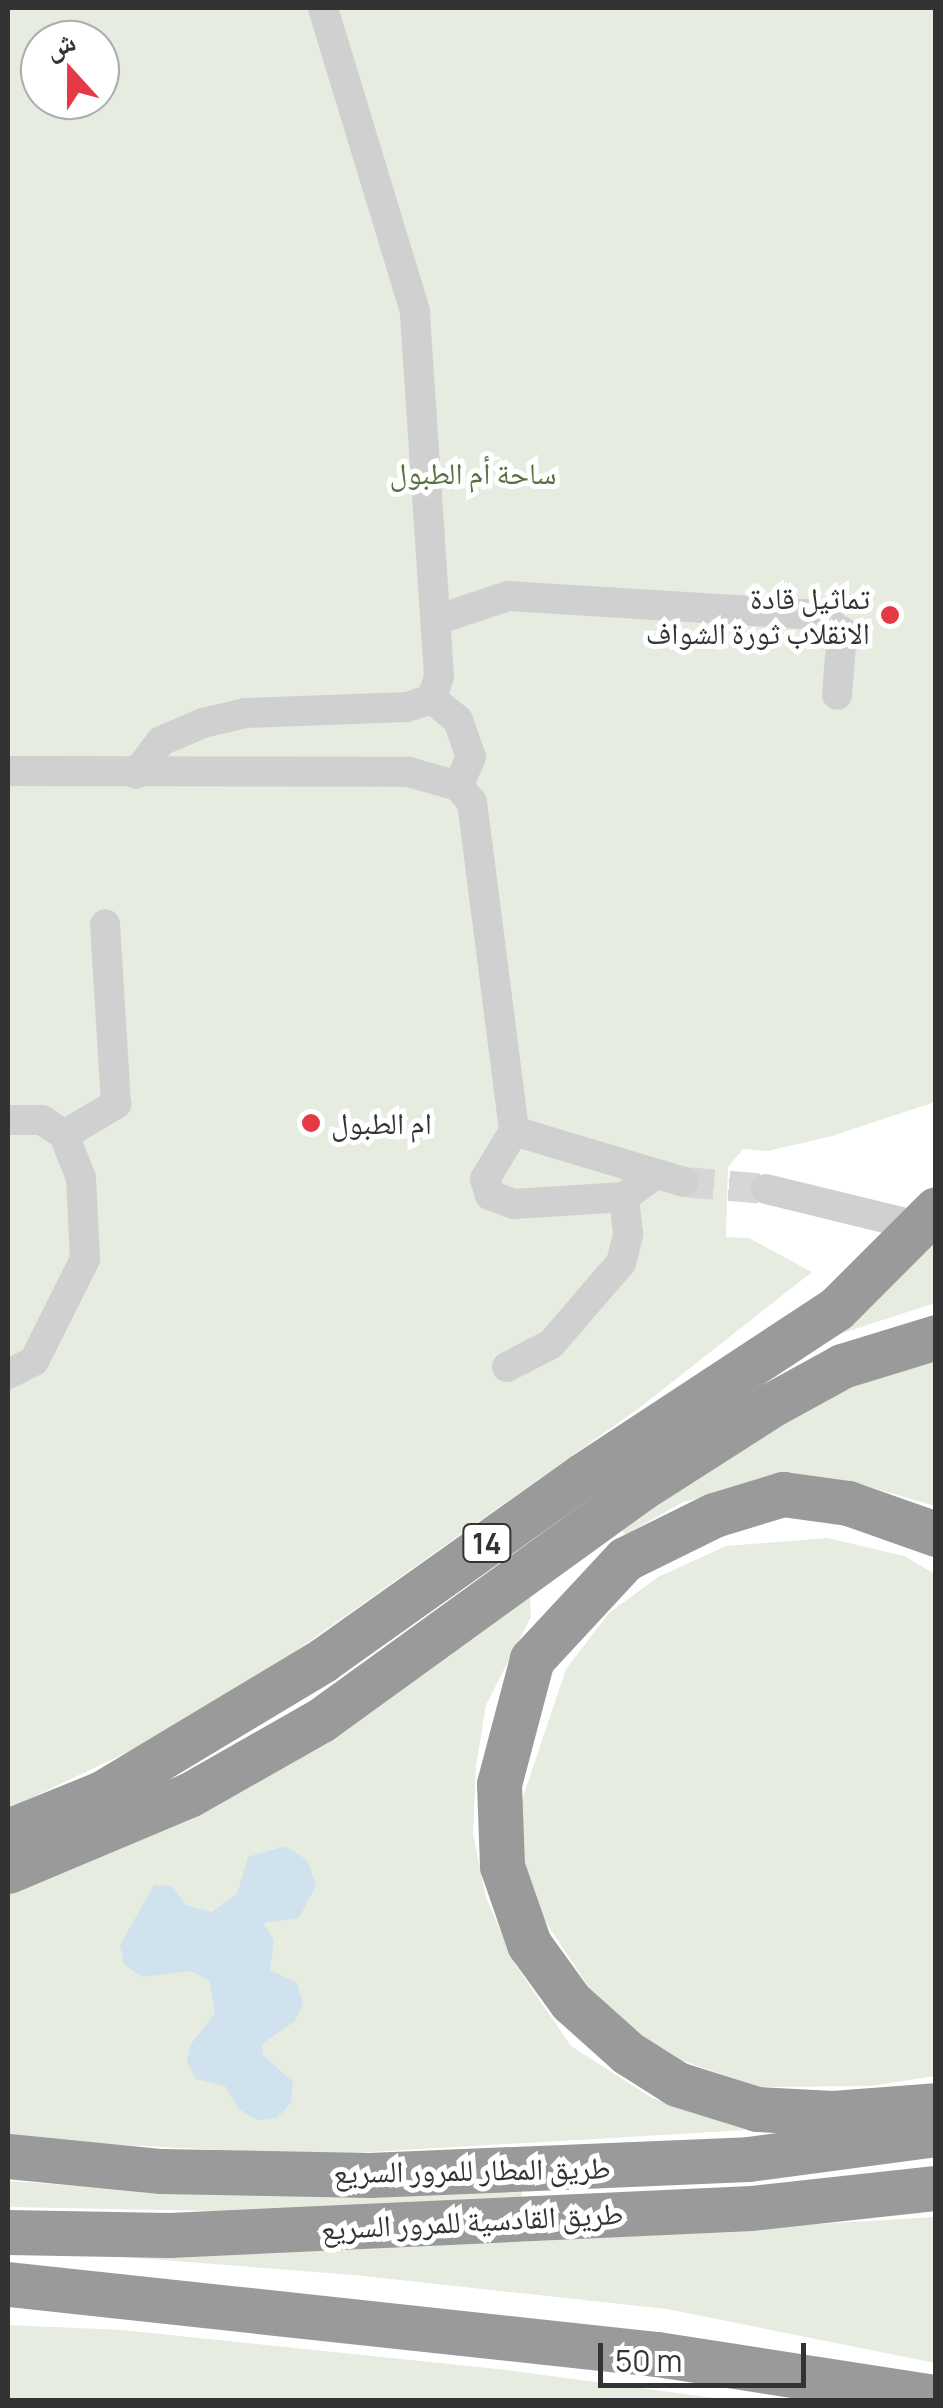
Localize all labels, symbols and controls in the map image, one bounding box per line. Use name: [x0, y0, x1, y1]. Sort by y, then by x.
north arrow: [20, 20, 120, 120]
text: ش: [39, 21, 81, 67]
park label: ساحة أم الطبول: [390, 455, 556, 491]
place label: تماثيل قادة الانقلاب ثورة الشواف: [646, 580, 870, 650]
marker: تماثيل قادة الانقلاب ثورة الشواف: [879, 604, 901, 626]
place label: ام الطبول: [331, 1105, 432, 1141]
marker: ام الطبول: [300, 1112, 322, 1134]
road number: 14: [462, 1520, 512, 1566]
street label: طريق المطار للمرور السريع: [333, 2150, 611, 2190]
street label: طريق القادسية للمرور السريع: [320, 2195, 624, 2247]
scale bar: [603, 2323, 810, 2385]
text: 50 m: [615, 2340, 682, 2381]

